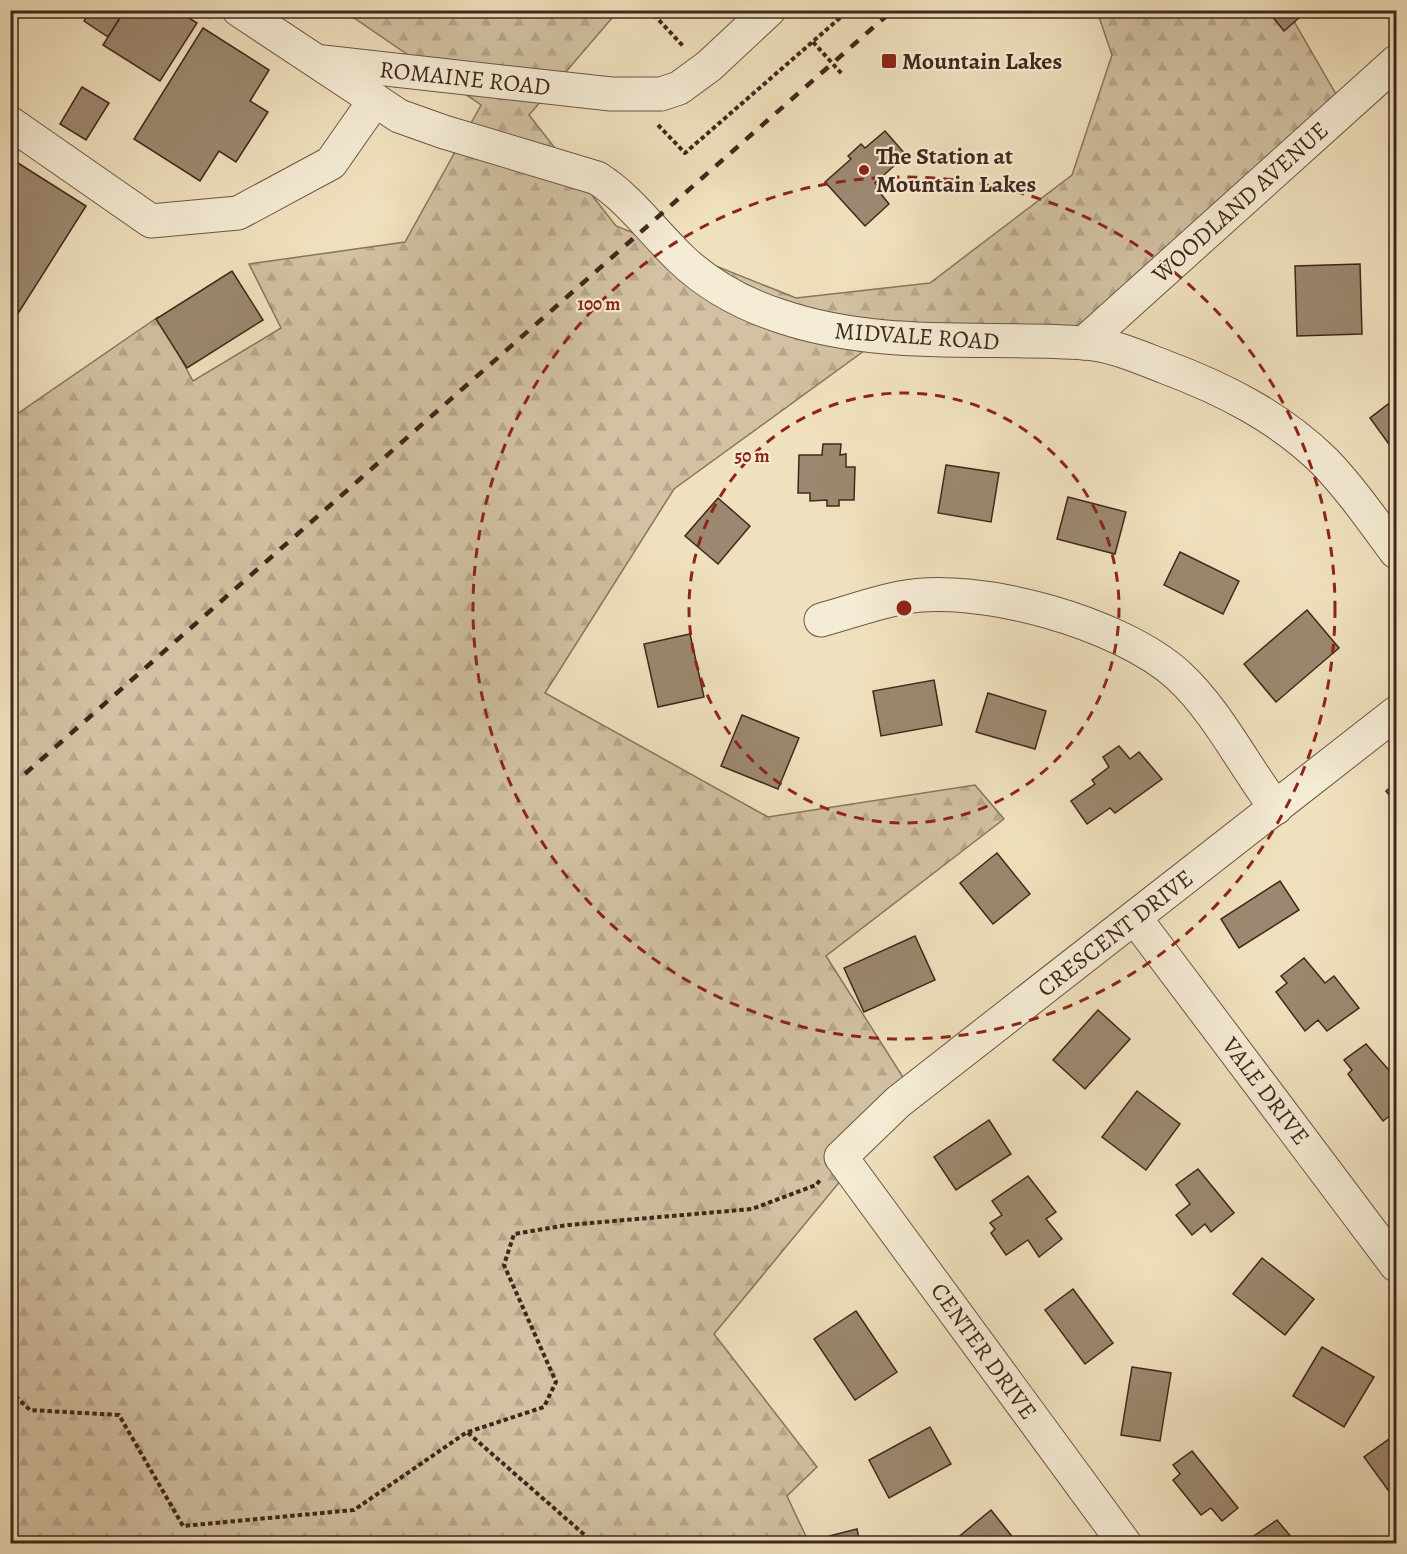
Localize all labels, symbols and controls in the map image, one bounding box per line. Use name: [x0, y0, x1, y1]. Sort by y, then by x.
place label: Mountain Lakes: [902, 45, 1062, 77]
marker: Mountain Lakes: [880, 52, 898, 70]
street label: ROMAINE ROAD: [378, 53, 552, 103]
street label: WOODLAND AVENUE: [1144, 114, 1335, 291]
place label: The Station at Mountain Lakes: [876, 140, 1036, 200]
marker: The Station at Mountain Lakes: [857, 163, 871, 177]
text: 100 m: [578, 292, 620, 316]
street label: MIDVALE ROAD: [834, 314, 1000, 358]
text: 50 m: [735, 444, 769, 468]
centre of rings: [894, 598, 914, 618]
street label: CRESCENT DRIVE: [1030, 862, 1200, 1004]
street label: VALE DRIVE: [1214, 1030, 1317, 1151]
street label: CENTER DRIVE: [924, 1276, 1044, 1426]

